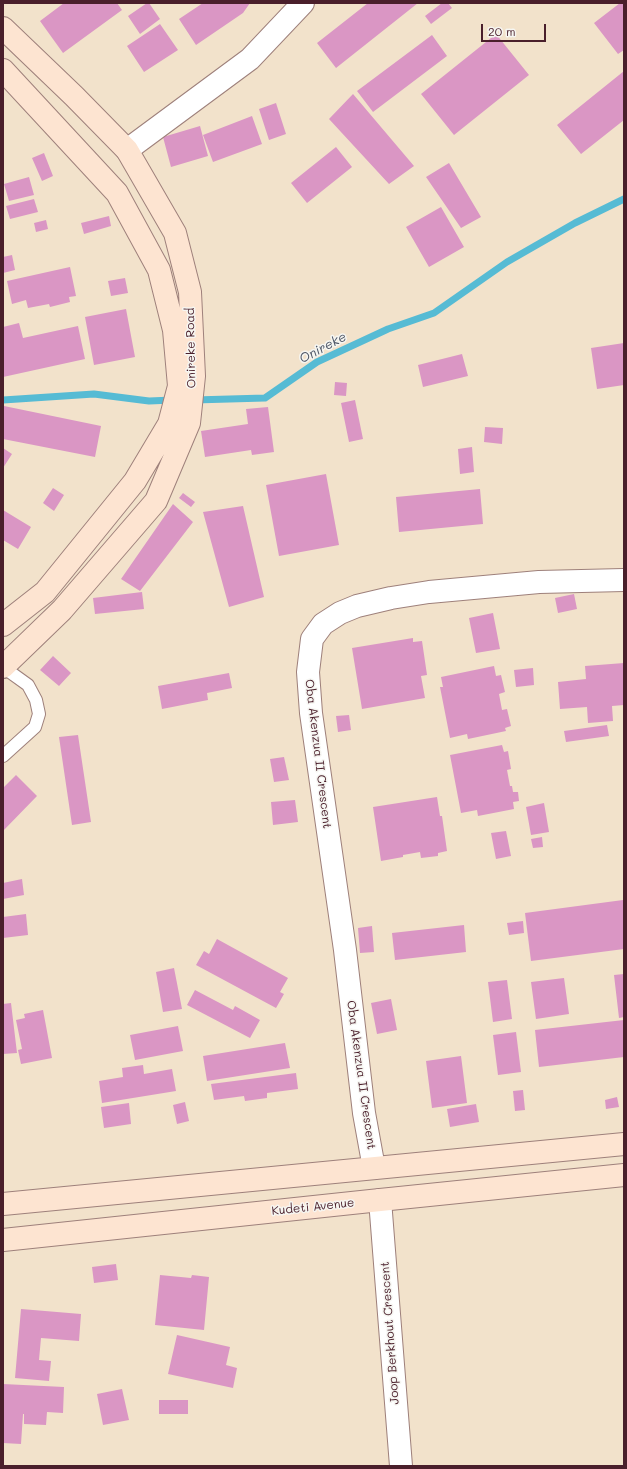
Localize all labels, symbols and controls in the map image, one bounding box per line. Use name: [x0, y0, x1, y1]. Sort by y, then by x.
scale bar: [483, 16, 548, 42]
text: 20 m: [488, 23, 516, 39]
street label: Onireke Road: [183, 307, 199, 389]
water label: Onireke: [297, 329, 349, 367]
street label: Oba Akenzua II Crescent: [302, 678, 334, 830]
street label: Oba Akenzua II Crescent: [343, 1000, 379, 1150]
street label: Kudeti Avenue: [271, 1195, 355, 1219]
street label: Joop Berkhout Crescent: [378, 1261, 402, 1405]

